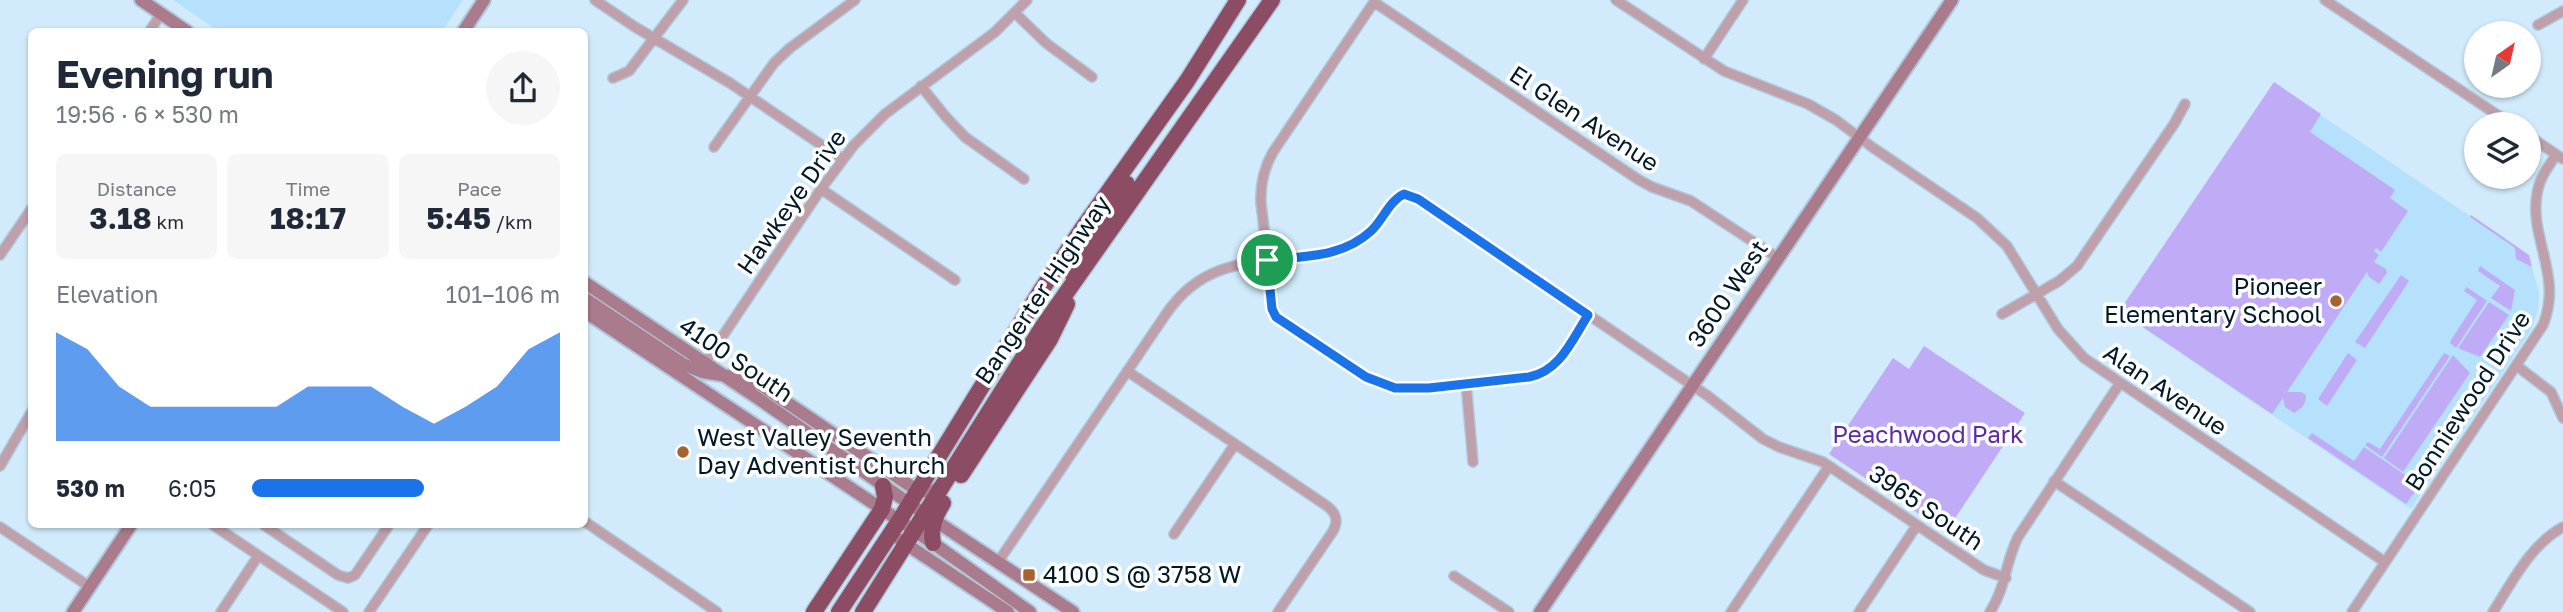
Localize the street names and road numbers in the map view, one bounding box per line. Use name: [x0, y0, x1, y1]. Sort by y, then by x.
street label: El Glen Avenue: [1505, 59, 1665, 177]
street label: Hawkeye Drive: [730, 123, 851, 279]
street label: Bangerter Highway: [968, 189, 1116, 389]
street label: 3600 West: [1680, 234, 1773, 352]
street label: Bonniewood Drive: [2398, 305, 2536, 495]
street label: 4100 South: [675, 310, 799, 407]
street label: Alan Avenue: [2099, 337, 2233, 441]
street label: 3965 South: [1864, 458, 1990, 556]

